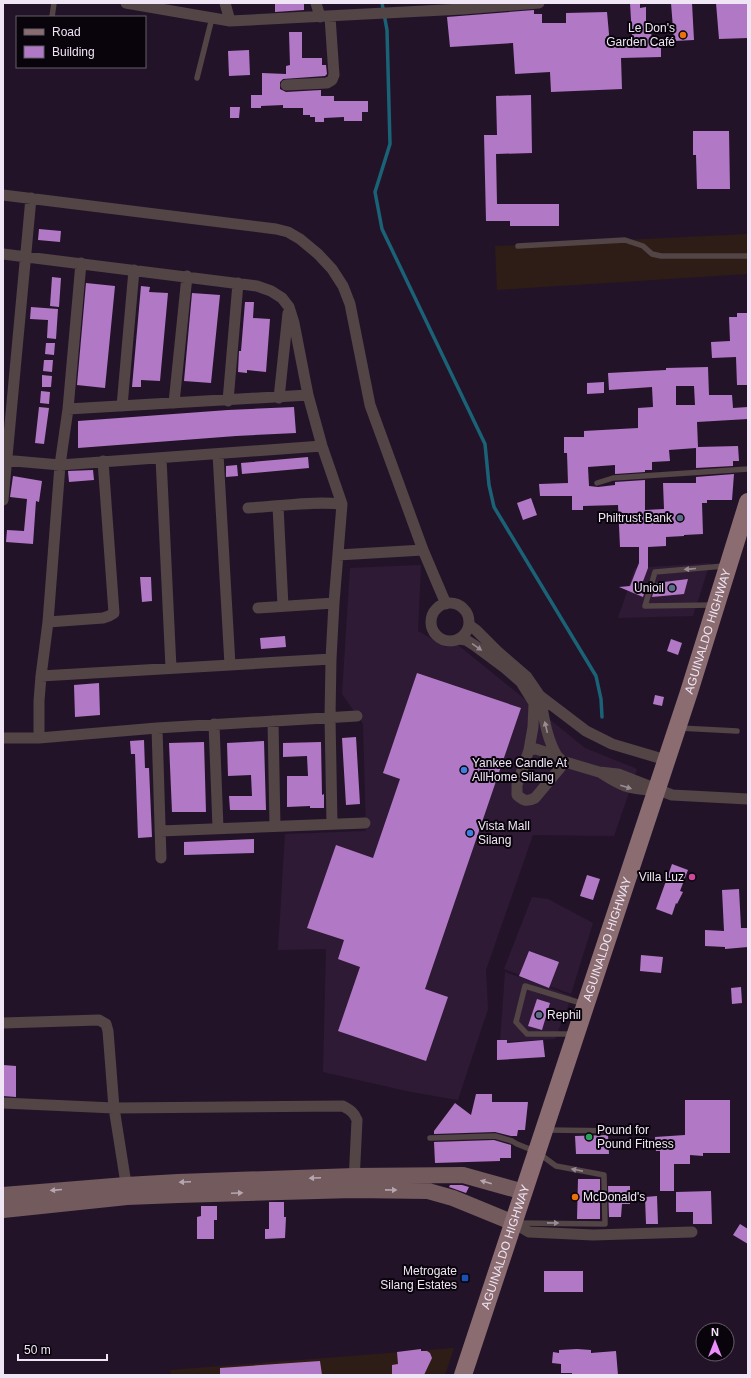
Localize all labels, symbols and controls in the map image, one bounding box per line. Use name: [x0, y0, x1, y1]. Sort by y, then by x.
legend: [16, 16, 146, 68]
place label: Le Don's Garden Café: [606, 21, 675, 49]
text: Road: [52, 25, 81, 39]
marker: Le Don's Garden Café: [678, 30, 688, 40]
text: Building: [52, 45, 95, 59]
place label: Philtrust Bank: [598, 511, 673, 525]
marker: Philtrust Bank: [675, 513, 685, 523]
one-way arrow: [684, 565, 696, 572]
street label: AGUINALDO HIGHWAY: [682, 567, 734, 696]
place label: Unioil: [634, 581, 664, 595]
marker: Unioil: [667, 583, 677, 593]
one-way arrow: [472, 643, 482, 651]
one-way arrow: [542, 720, 548, 733]
place label: Yankee Candle At AllHome Silang: [472, 756, 568, 784]
marker: Yankee Candle At AllHome Silang: [459, 765, 469, 775]
one-way arrow: [620, 784, 632, 790]
place label: Vista Mall Silang: [478, 819, 530, 847]
marker: Vista Mall Silang: [465, 828, 475, 838]
place label: Villa Luz: [639, 870, 684, 884]
marker: Villa Luz: [687, 872, 697, 882]
street label: AGUINALDO HIGHWAY: [580, 875, 634, 1003]
place label: Rephil: [547, 1008, 581, 1022]
marker: Rephil: [534, 1010, 544, 1020]
place label: Pound for Pound Fitness: [597, 1123, 674, 1151]
marker: Pound for Pound Fitness: [584, 1132, 594, 1142]
one-way arrow: [571, 1166, 583, 1172]
one-way arrow: [309, 1174, 321, 1181]
one-way arrow: [178, 1179, 191, 1185]
one-way arrow: [480, 1179, 492, 1185]
street label: AGUINALDO HIGHWAY: [478, 1183, 533, 1311]
one-way arrow: [50, 1187, 62, 1194]
one-way arrow: [385, 1187, 397, 1194]
one-way arrow: [231, 1190, 244, 1196]
place label: McDonald's: [583, 1190, 645, 1204]
marker: McDonald's: [570, 1192, 580, 1202]
one-way arrow: [547, 1220, 559, 1227]
place label: Metrogate Silang Estates: [380, 1264, 457, 1292]
marker: Metrogate Silang Estates: [460, 1273, 470, 1283]
north arrow: [695, 1322, 735, 1362]
text: N: [711, 1326, 719, 1338]
scale bar: [18, 1336, 107, 1362]
text: 50 m: [24, 1343, 51, 1357]

